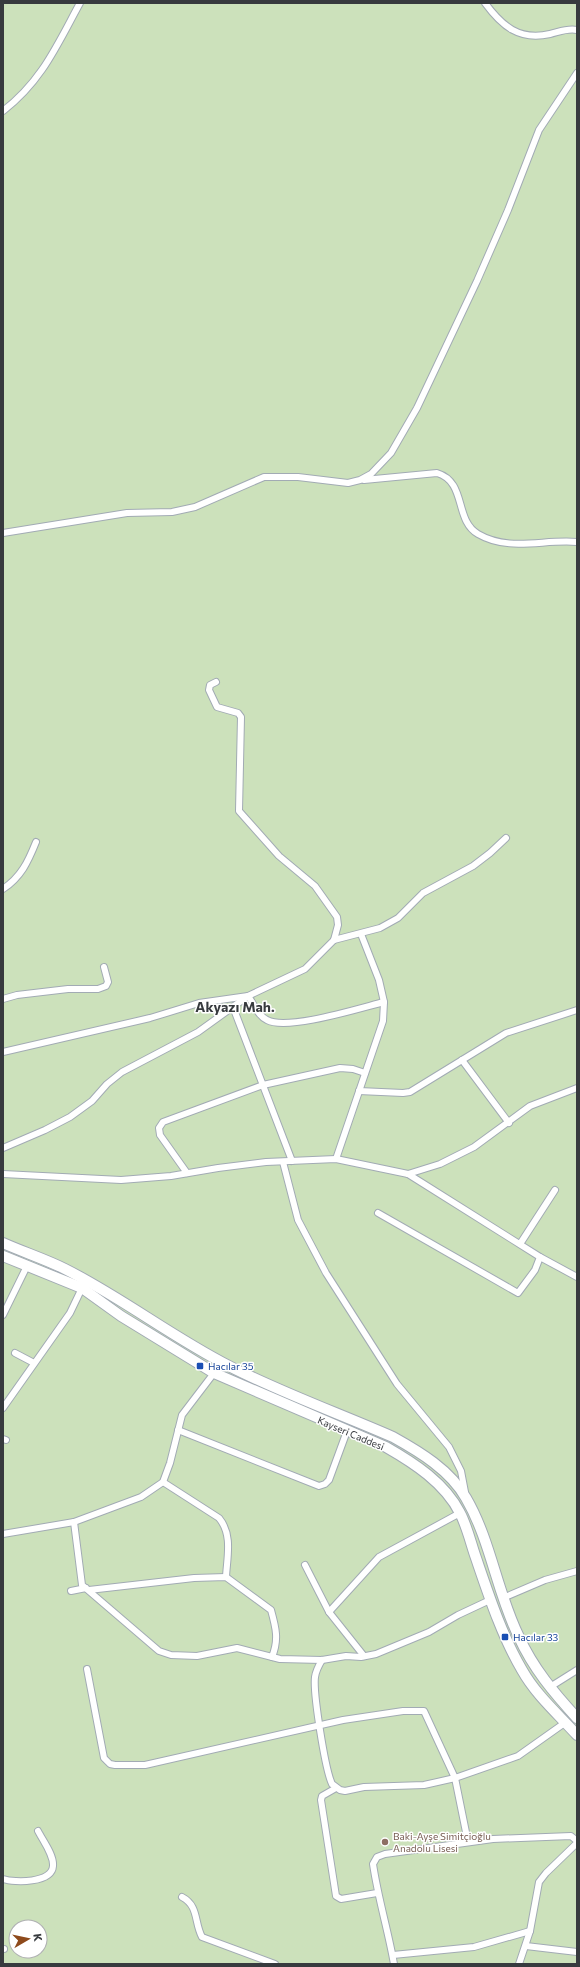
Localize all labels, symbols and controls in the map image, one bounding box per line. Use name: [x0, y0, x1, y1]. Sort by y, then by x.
district label: Akyazı Mah.: [195, 998, 275, 1015]
place label: Hacılar 35: [208, 1360, 254, 1372]
marker: Hacılar 35: [195, 1361, 205, 1371]
street label: Kayseri Caddesi: [316, 1414, 386, 1452]
place label: Hacılar 33: [513, 1631, 559, 1643]
marker: Hacılar 33: [500, 1632, 510, 1642]
place label: Baki-Ayşe Simitçioğlu Anadolu Lisesi: [393, 1830, 491, 1854]
marker: Baki-Ayşe Simitçioğlu Anadolu Lisesi: [380, 1837, 390, 1847]
north arrow: [8, 1919, 48, 1959]
text: K: [31, 1933, 45, 1942]

